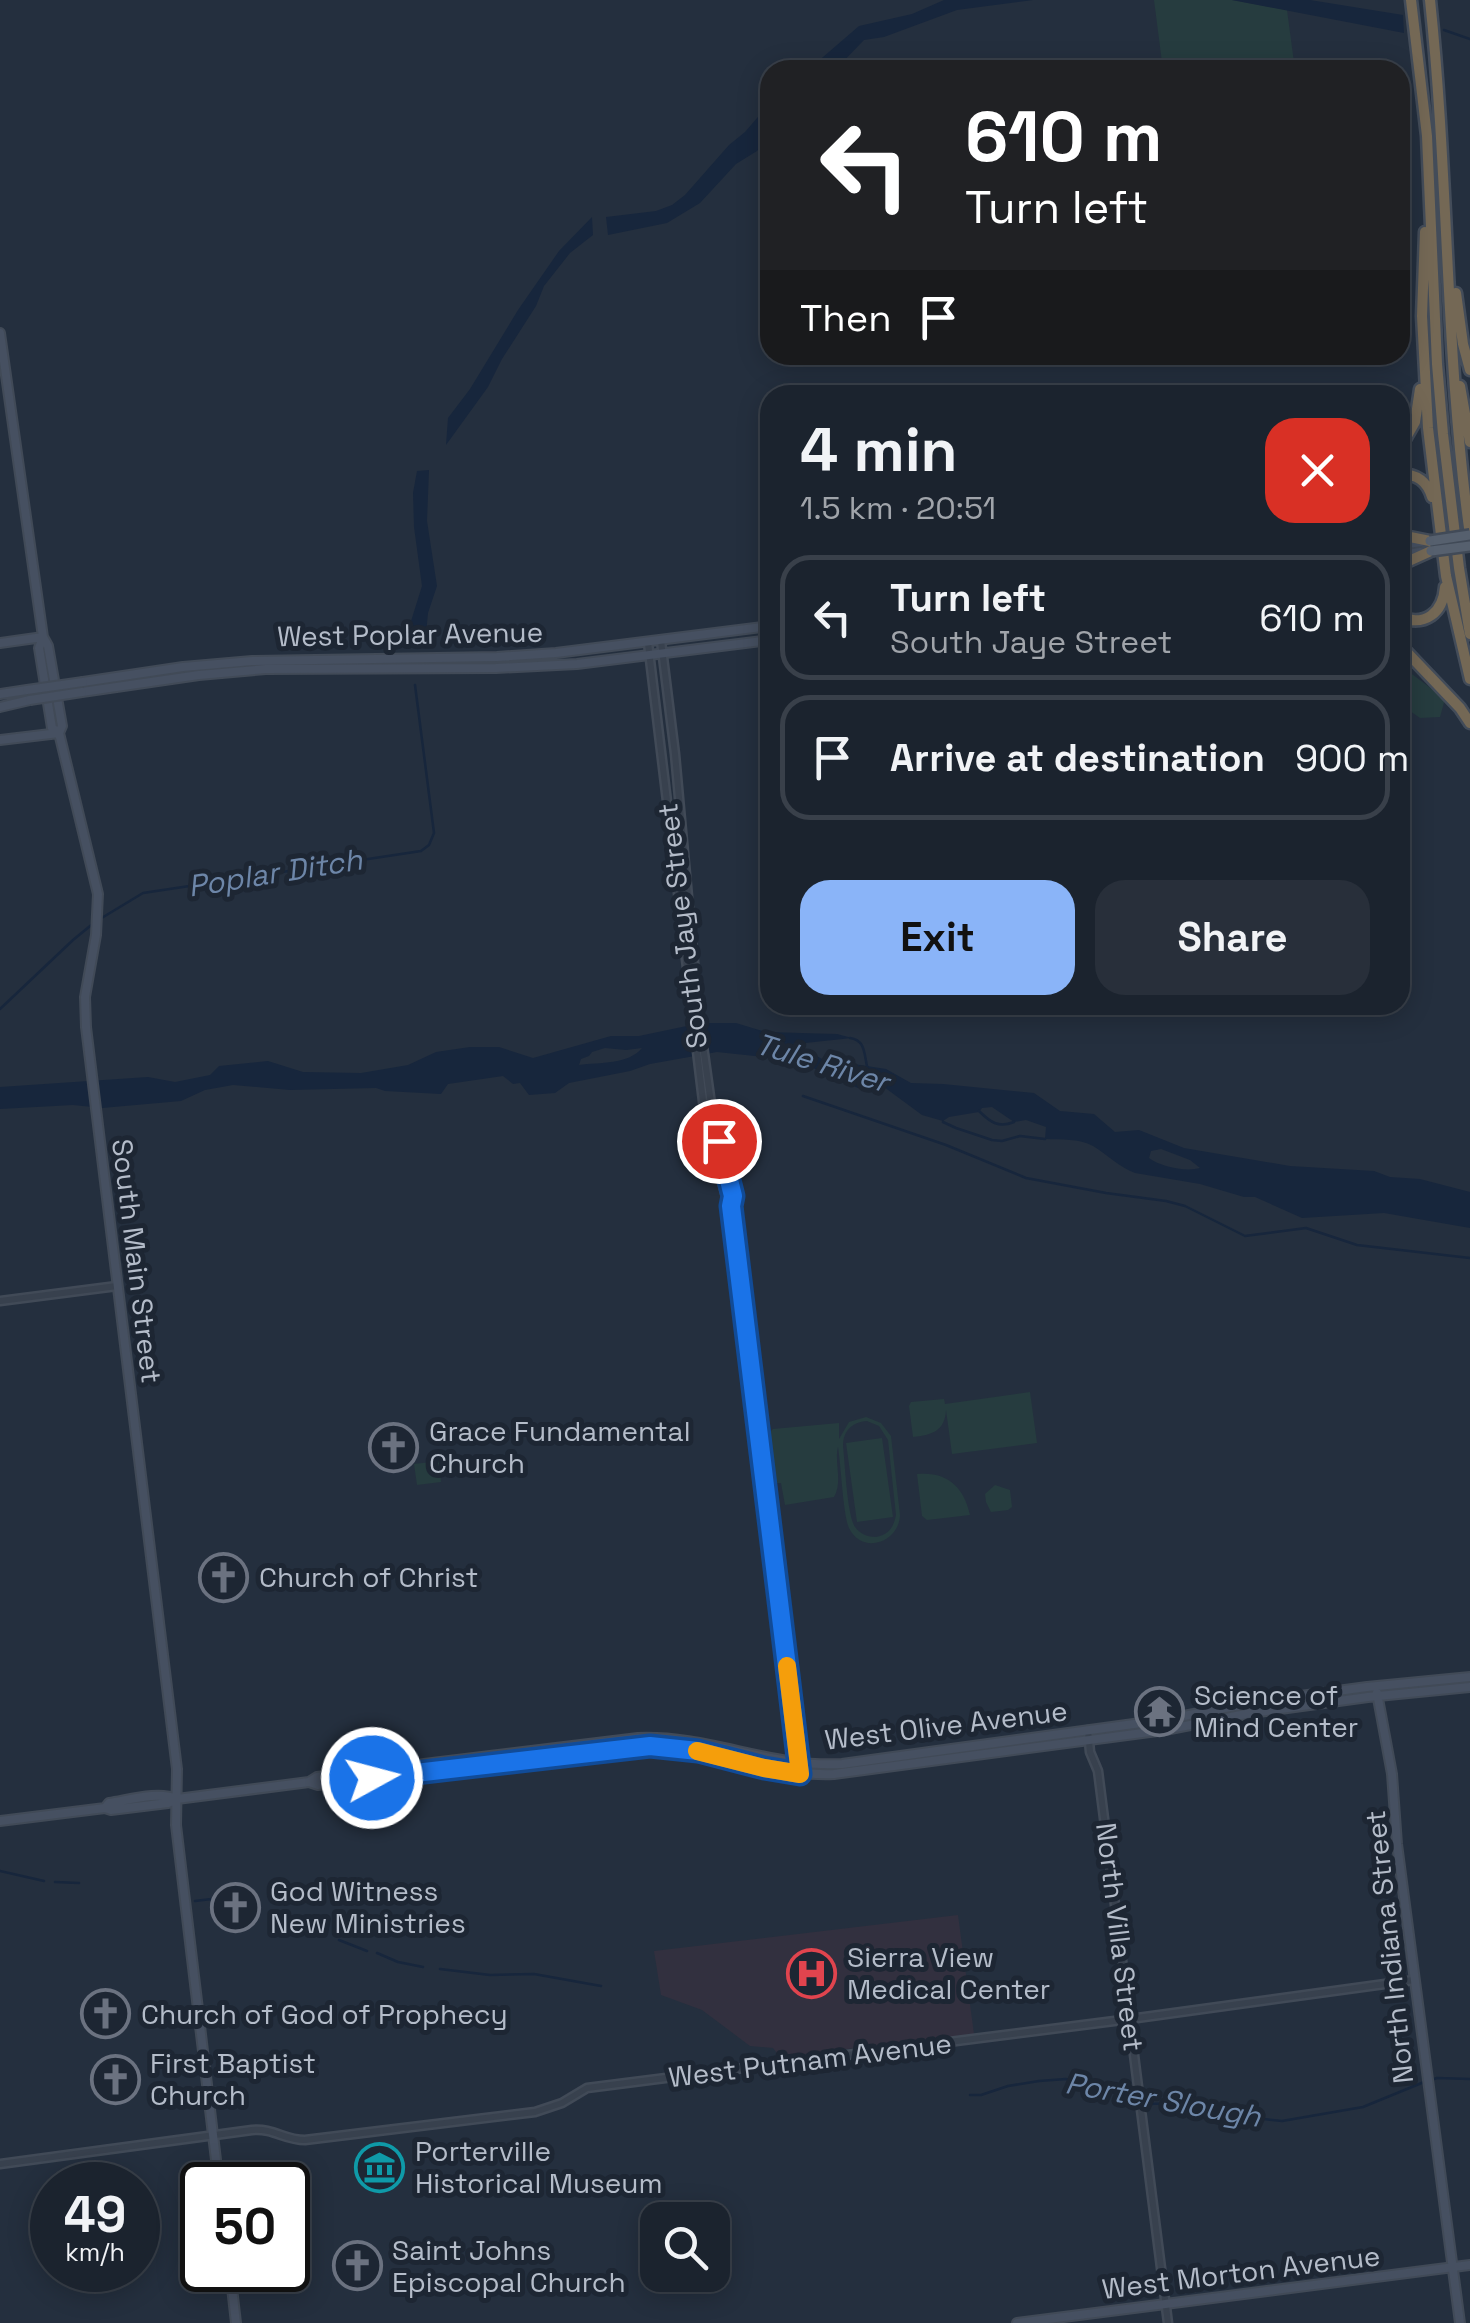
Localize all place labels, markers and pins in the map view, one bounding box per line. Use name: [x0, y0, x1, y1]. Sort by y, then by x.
pin: [677, 1099, 762, 1184]
place label: Grace Fundamental Church: [429, 1413, 691, 1481]
church icon: Grace Fundamental Church: [368, 1421, 420, 1473]
church icon: Church of Christ: [198, 1551, 250, 1603]
place label: Church of Christ: [259, 1559, 478, 1595]
place label: Science of Mind Center: [1194, 1677, 1358, 1745]
temple icon: Science of Mind Center: [1133, 1685, 1185, 1737]
place label: God Witness New Ministries: [270, 1873, 466, 1941]
church icon: God Witness New Ministries: [209, 1881, 261, 1933]
place label: Sierra View Medical Center: [847, 1939, 1050, 2007]
hospital icon: Sierra View Medical Center: [786, 1947, 838, 1999]
church icon: Church of God of Prophecy: [80, 1988, 132, 2040]
place label: Church of God of Prophecy: [141, 1996, 508, 2032]
place label: First Baptist Church: [150, 2045, 316, 2113]
church icon: First Baptist Church: [89, 2053, 141, 2105]
place label: Porterville Historical Museum: [415, 2133, 663, 2201]
museum icon: Porterville Historical Museum: [354, 2141, 406, 2193]
place label: Saint Johns Episcopal Church: [392, 2232, 626, 2300]
church icon: Saint Johns Episcopal Church: [331, 2240, 383, 2292]

